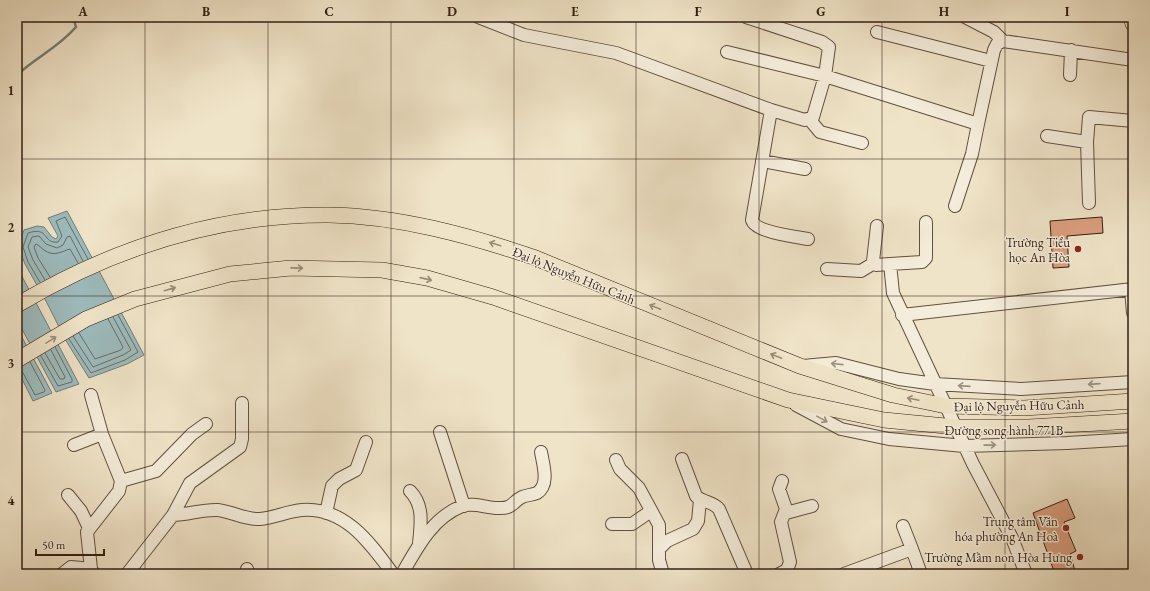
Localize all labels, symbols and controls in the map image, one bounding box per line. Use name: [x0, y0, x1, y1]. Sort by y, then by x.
text: A: [77, 3, 88, 20]
text: B: [202, 3, 210, 20]
text: C: [324, 3, 334, 20]
text: D: [447, 3, 457, 20]
text: E: [571, 3, 579, 20]
text: F: [694, 3, 702, 20]
text: G: [816, 3, 826, 20]
text: H: [939, 3, 950, 20]
text: I: [1065, 3, 1070, 20]
text: 1: [8, 82, 15, 99]
text: 2: [8, 219, 15, 236]
place label: Trường Tiểu học An Hòa: [1005, 234, 1071, 266]
one-way arrow: [489, 240, 502, 247]
street label: Đại lộ Nguyễn Hữu Cảnh: [510, 243, 638, 308]
marker: Trường Tiểu học An Hòa: [1073, 244, 1083, 254]
one-way arrow: [290, 264, 303, 272]
one-way arrow: [420, 275, 433, 283]
one-way arrow: [163, 285, 176, 292]
one-way arrow: [650, 303, 662, 310]
one-way arrow: [45, 336, 56, 344]
one-way arrow: [770, 352, 782, 359]
text: 3: [8, 355, 15, 372]
one-way arrow: [831, 360, 844, 368]
one-way arrow: [1088, 381, 1101, 388]
one-way arrow: [958, 382, 971, 389]
one-way arrow: [907, 395, 920, 403]
street label: Đại lộ Nguyễn Hữu Cảnh: [953, 396, 1085, 415]
one-way arrow: [816, 416, 828, 423]
street label: Đường song hành 771B: [945, 422, 1064, 439]
one-way arrow: [983, 442, 996, 449]
text: 4: [8, 492, 15, 509]
place label: Trung tâm Văn hóa phường An Hoà: [955, 513, 1059, 545]
marker: Trung tâm Văn hóa phường An Hoà: [1061, 523, 1071, 533]
scale bar: [36, 531, 104, 557]
text: 50 m: [42, 537, 66, 553]
place label: Trường Mầm non Hòa Hưng: [924, 549, 1072, 566]
marker: Trường Mầm non Hòa Hưng: [1075, 552, 1085, 562]

